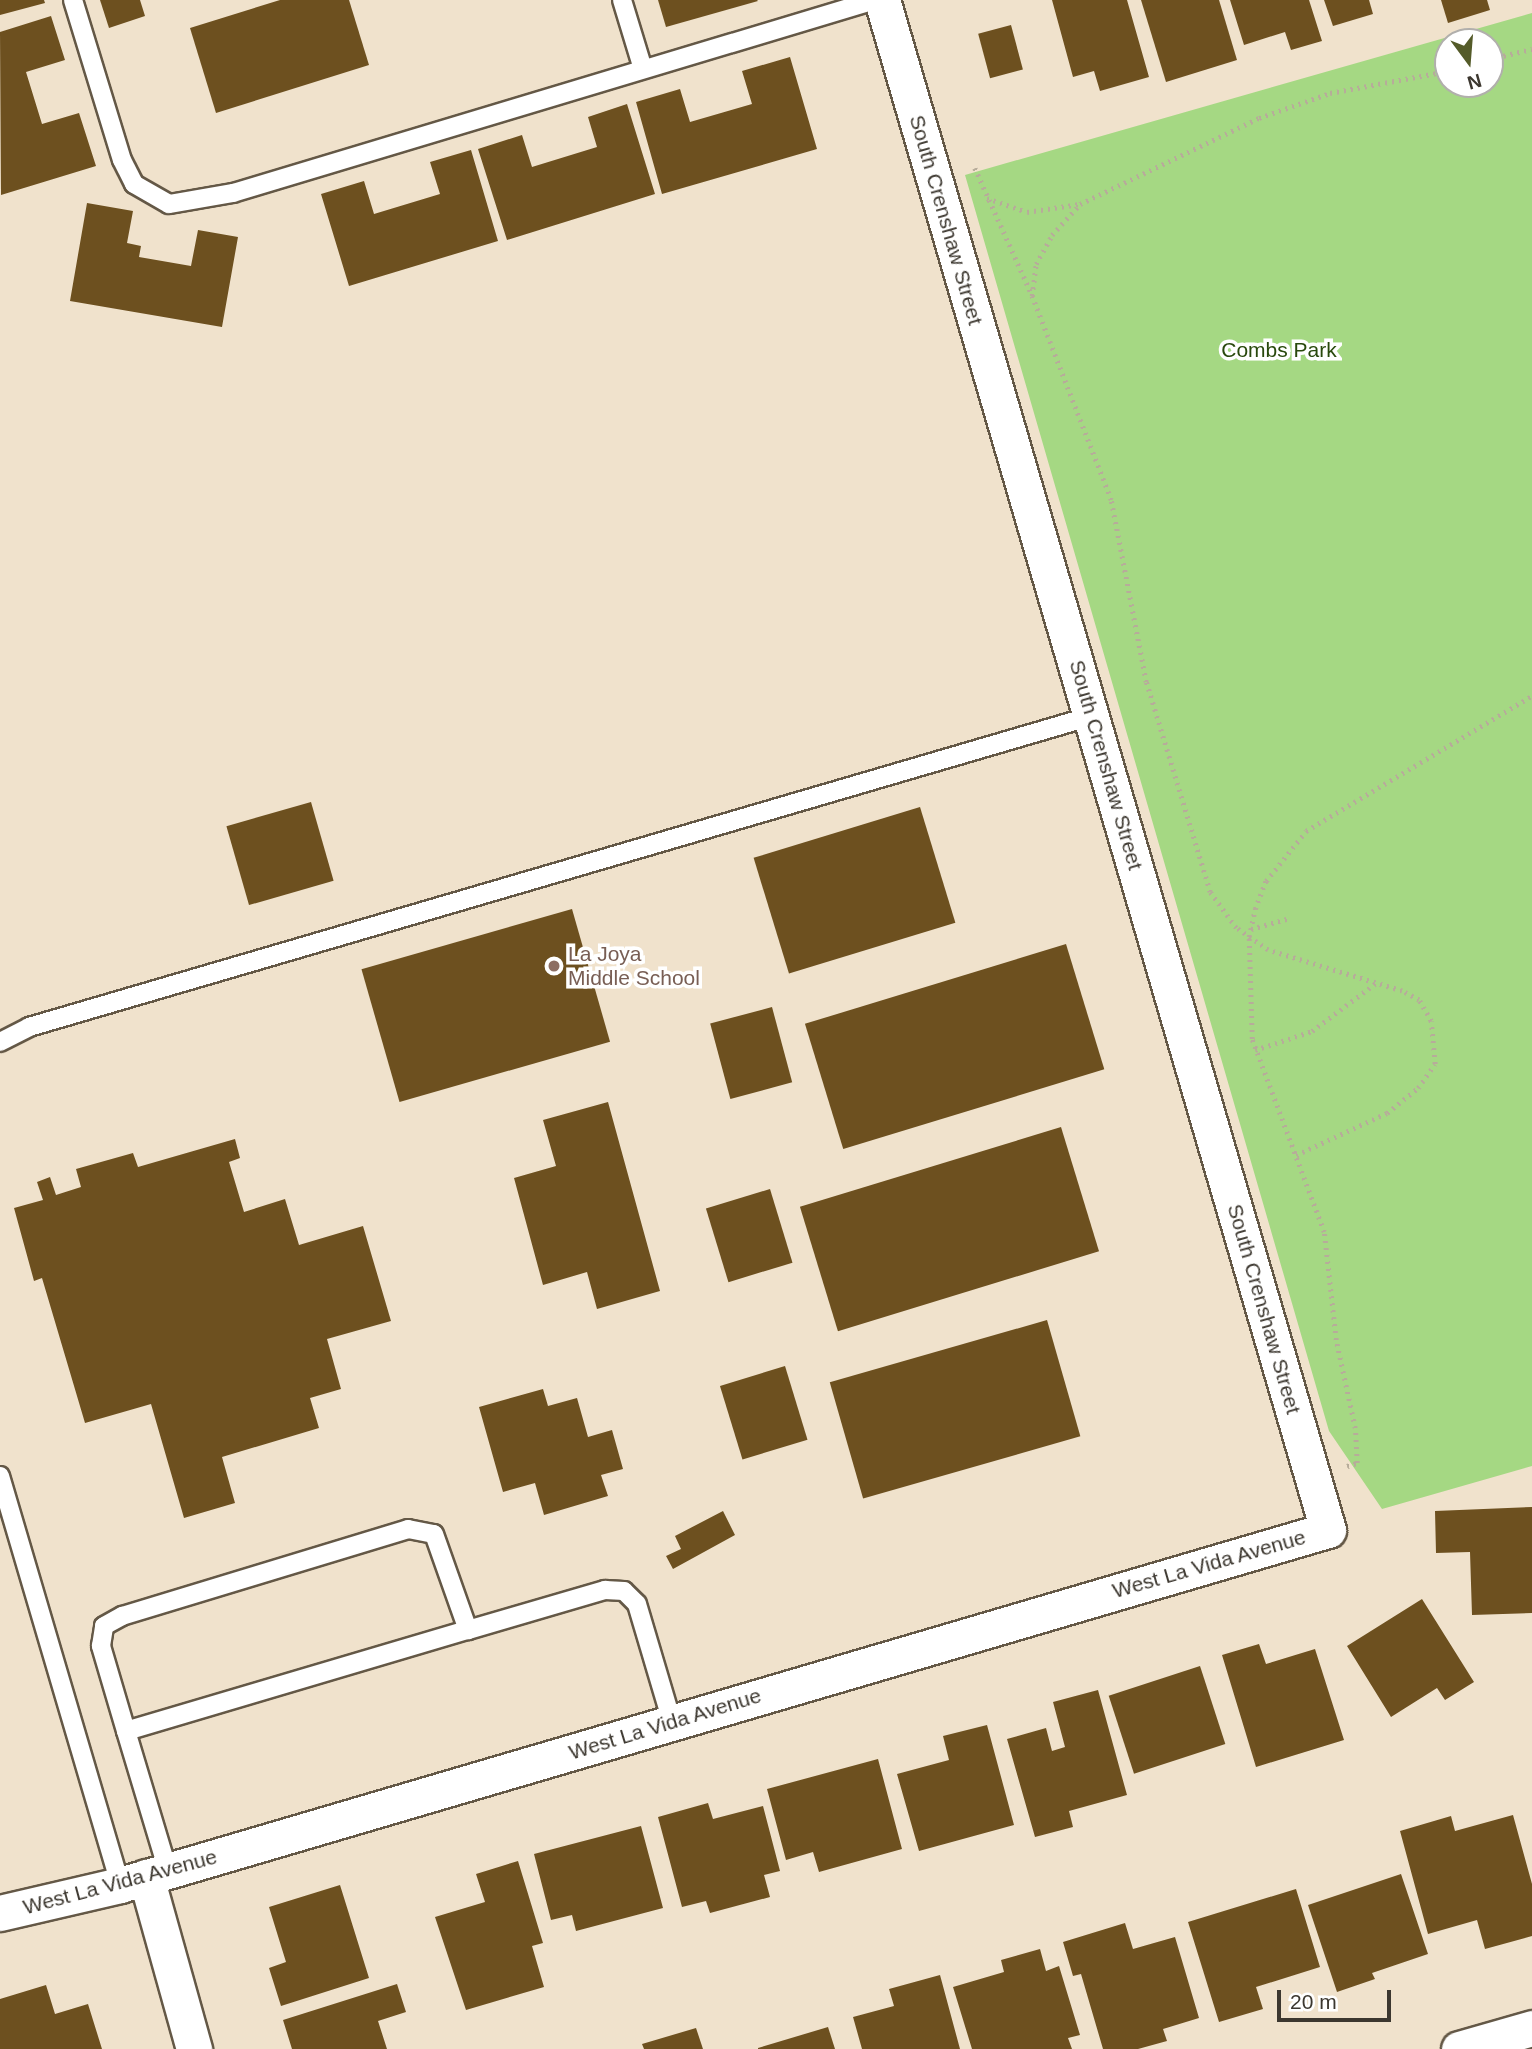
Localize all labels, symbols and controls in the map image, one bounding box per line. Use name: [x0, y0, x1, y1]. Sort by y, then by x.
north arrow: [1434, 28, 1504, 98]
text: N: [1465, 70, 1484, 94]
street label: South Crenshaw Street: [904, 112, 988, 328]
park label: Combs Park: [1221, 337, 1337, 363]
street label: South Crenshaw Street: [1064, 657, 1148, 873]
place label: La Joya Middle School: [568, 941, 700, 991]
marker: La Joya Middle School: [546, 958, 562, 974]
street label: South Crenshaw Street: [1222, 1201, 1306, 1417]
street label: West La Vida Avenue: [1109, 1524, 1309, 1604]
street label: West La Vida Avenue: [565, 1683, 765, 1765]
street label: West La Vida Avenue: [20, 1844, 220, 1920]
scale bar: [1280, 1976, 1394, 2020]
text: 20 m: [1290, 1990, 1337, 2013]

